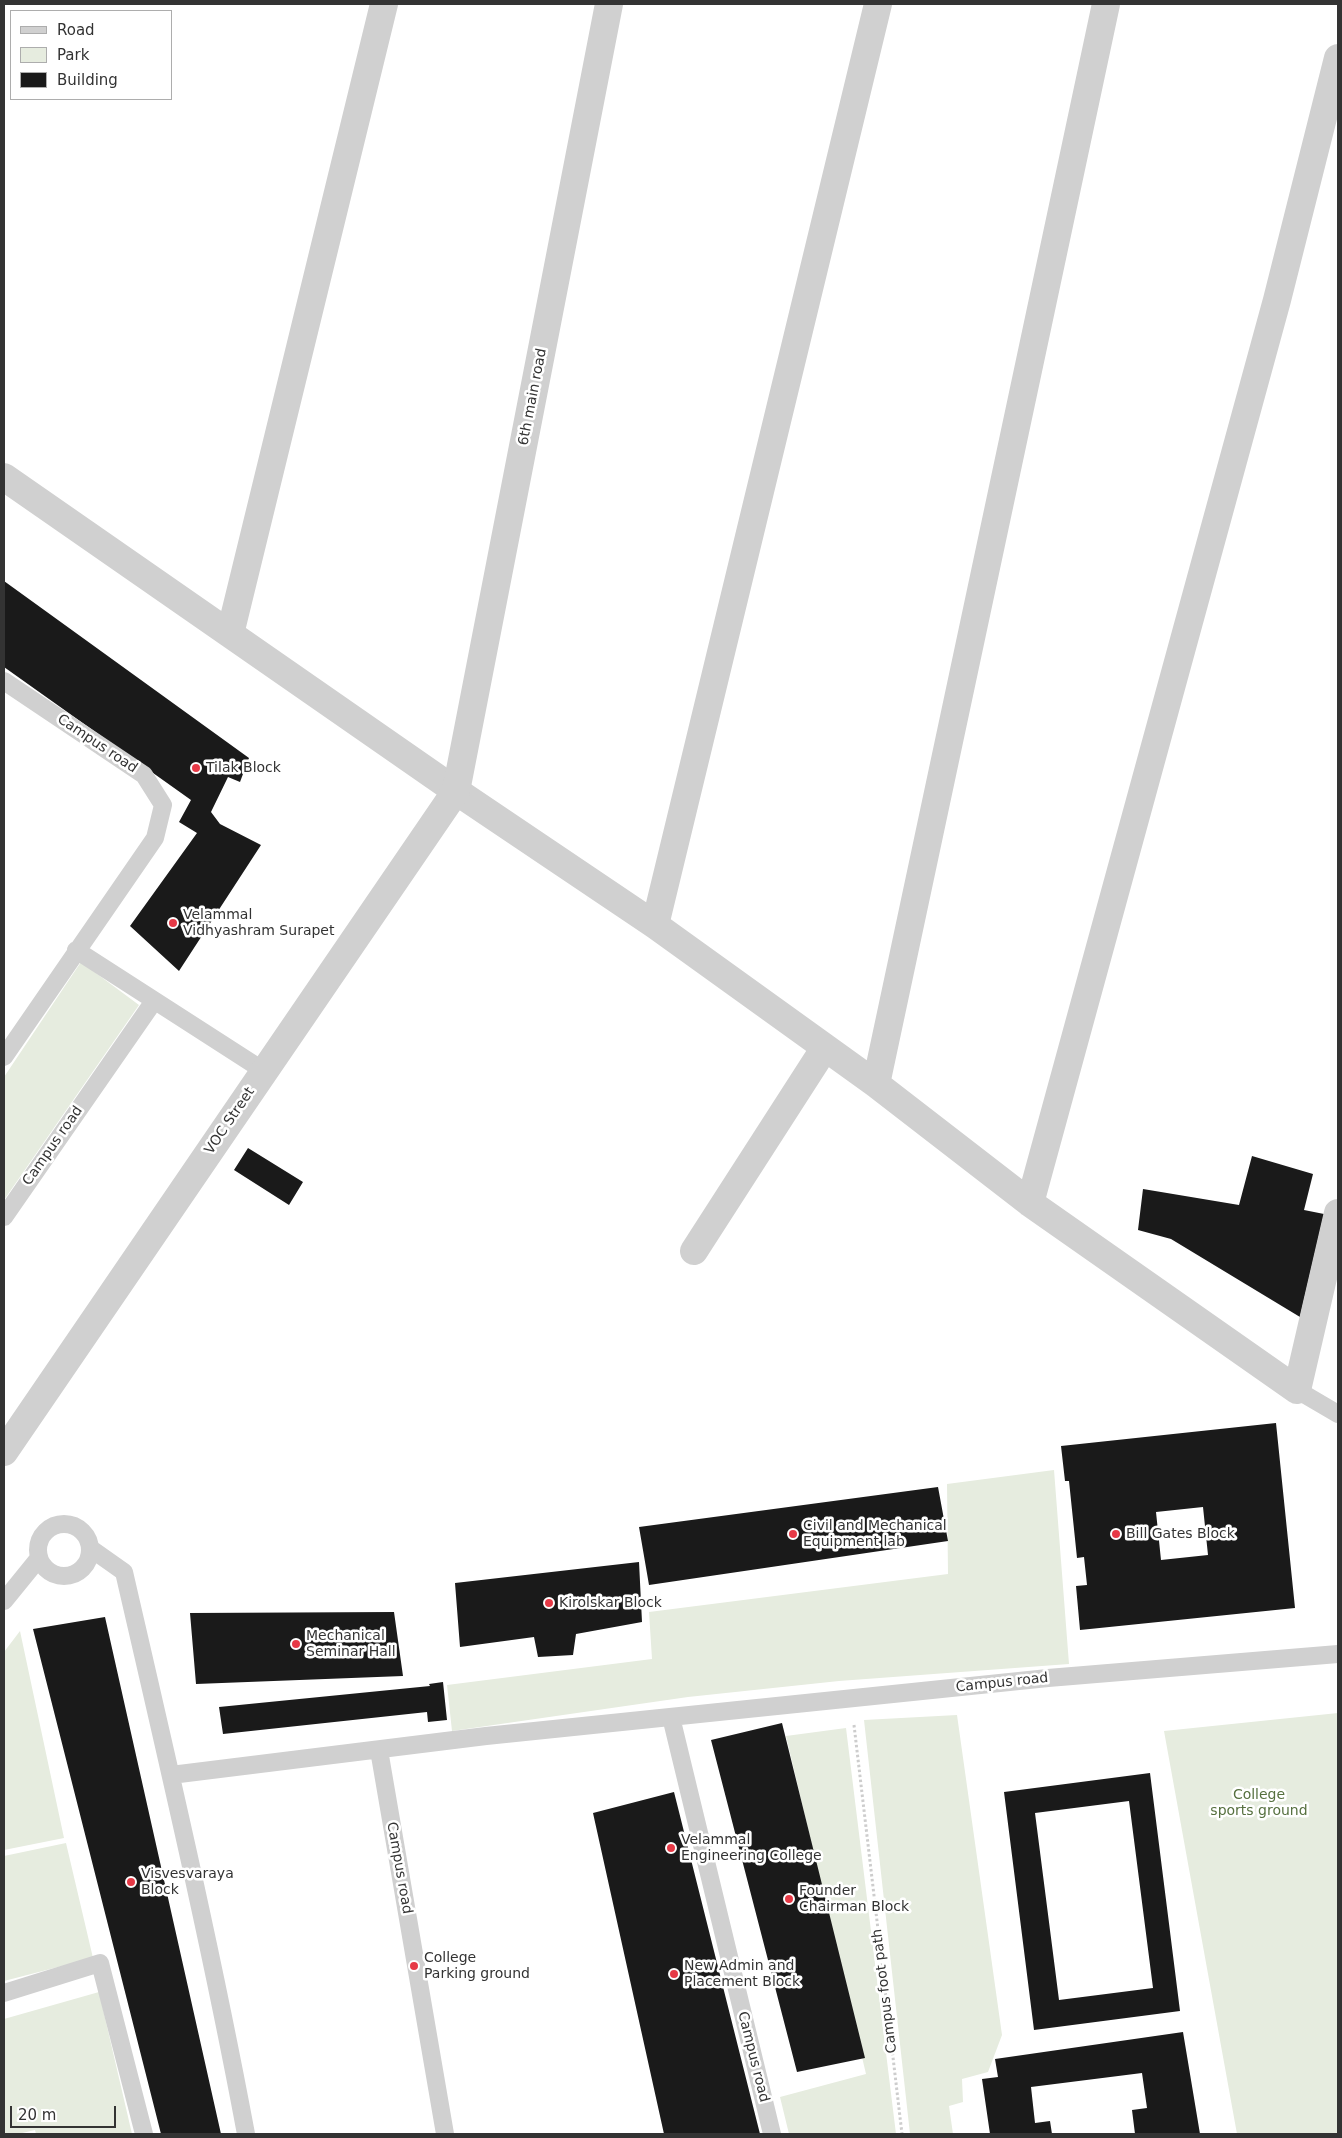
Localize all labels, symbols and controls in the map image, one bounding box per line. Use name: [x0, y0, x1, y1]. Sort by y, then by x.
legend: [10, 10, 172, 100]
text: Road: [57, 21, 95, 39]
text: Park: [57, 46, 89, 64]
text: Building: [57, 71, 118, 89]
street label: 6th main road: [515, 347, 551, 447]
street label: Campus road: [54, 711, 140, 777]
place label: Tilak Block: [206, 760, 281, 776]
marker: Tilak Block: [190, 762, 202, 774]
place label: Velammal Vidhyashram Surapet: [183, 907, 334, 940]
marker: Velammal Vidhyashram Surapet: [167, 917, 179, 929]
street label: VOC Street: [201, 1084, 259, 1158]
street label: Campus road: [19, 1103, 87, 1189]
place label: Civil and Mechanical Equipment lab: [803, 1518, 947, 1550]
place label: Bill Gates Block: [1126, 1526, 1235, 1542]
marker: Civil and Mechanical Equipment lab: [787, 1528, 799, 1540]
marker: Bill Gates Block: [1110, 1528, 1122, 1540]
place label: Kirolskar Block: [559, 1595, 662, 1611]
marker: Kirolskar Block: [543, 1597, 555, 1609]
place label: Mechanical Seminar Hall: [306, 1628, 396, 1660]
marker: Mechanical Seminar Hall: [290, 1638, 302, 1650]
street label: Campus road: [955, 1670, 1049, 1696]
park label: College sports ground: [1210, 1787, 1308, 1820]
street label: Campus road: [383, 1821, 415, 1915]
place label: Velammal Engineering College: [681, 1832, 822, 1864]
marker: Velammal Engineering College: [665, 1842, 677, 1854]
place label: Visvesvaraya Block: [141, 1866, 234, 1898]
marker: Visvesvaraya Block: [125, 1876, 137, 1888]
place label: Founder Chairman Block: [799, 1883, 909, 1915]
marker: Founder Chairman Block: [783, 1893, 795, 1905]
street label: Campus foot path: [869, 1928, 901, 2054]
place label: College Parking ground: [424, 1950, 530, 1982]
place label: New Admin and Placement Block: [684, 1958, 800, 1990]
marker: College Parking ground: [408, 1960, 420, 1972]
marker: New Admin and Placement Block: [668, 1968, 680, 1980]
street label: Campus road: [734, 2010, 772, 2104]
scale bar: [12, 2096, 119, 2128]
text: 20 m: [18, 2106, 56, 2124]

